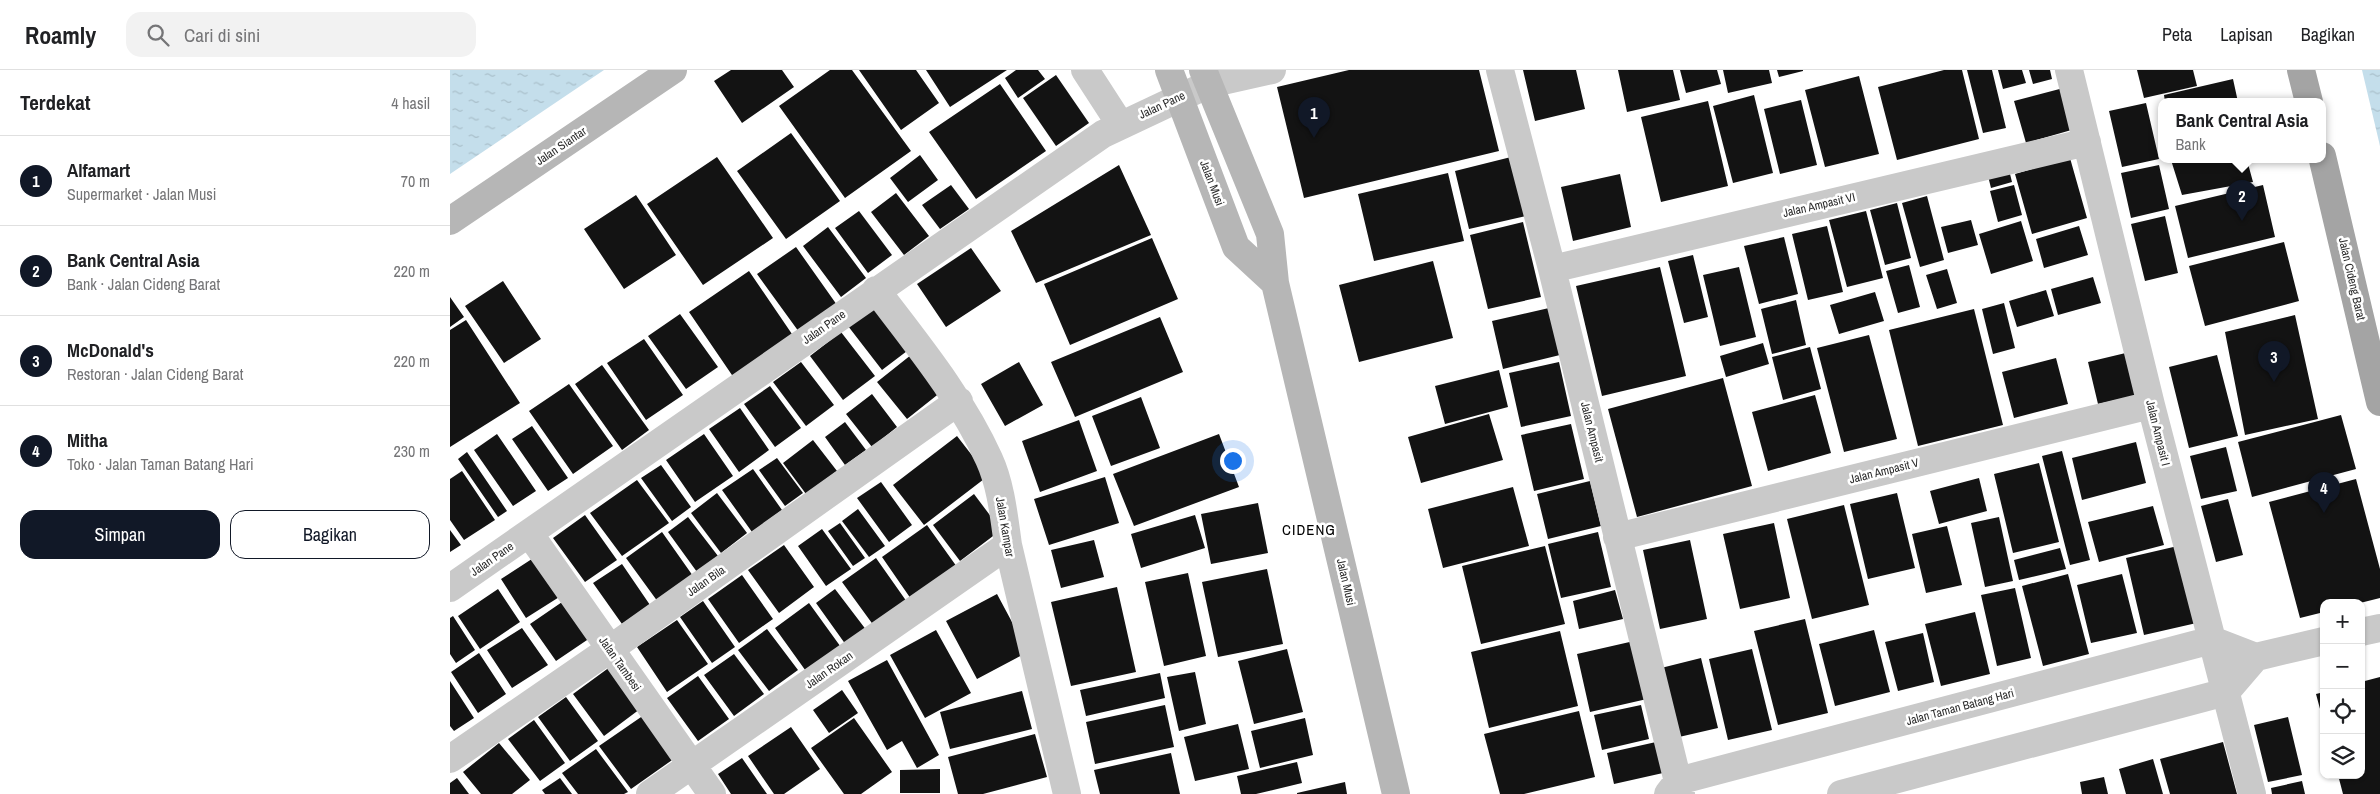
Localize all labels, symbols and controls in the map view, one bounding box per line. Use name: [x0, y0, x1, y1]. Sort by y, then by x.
search box: [126, 12, 476, 57]
text: Roamly: [25, 19, 96, 51]
icon: search: [144, 21, 172, 49]
text: Cari di sini: [184, 22, 260, 48]
text: Peta: [2162, 22, 2192, 47]
text: Lapisan: [2220, 22, 2273, 47]
text: Bagikan: [2301, 22, 2355, 47]
street label: Jalan Pane: [1136, 87, 1188, 123]
text: Terdekat: [20, 88, 91, 117]
text: 4 hasil: [391, 92, 430, 114]
pin: 1: [1298, 97, 1330, 138]
popup: [2158, 98, 2326, 163]
text: Bank Central Asia: [2176, 107, 2308, 133]
street label: Jalan Siantar: [532, 123, 590, 169]
text: Bank: [2176, 133, 2206, 155]
text: Alfamart: [67, 157, 130, 183]
street label: Jalan Musi: [1196, 158, 1228, 208]
text: 1: [32, 170, 40, 192]
text: 70 m: [401, 170, 430, 192]
pin: 2: [2226, 180, 2258, 221]
text: Supermarket · Jalan Musi: [67, 183, 217, 205]
street label: Jalan Ampasit VI: [1781, 189, 1857, 221]
street label: Jalan Cideng Barat: [2335, 236, 2369, 322]
text: Bank Central Asia: [67, 247, 200, 273]
text: 2: [32, 260, 40, 282]
text: 220 m: [394, 260, 430, 282]
text: Bank · Jalan Cideng Barat: [67, 273, 220, 295]
street label: Jalan Pane: [799, 306, 849, 348]
text: McDonald's: [67, 337, 154, 363]
pin: 3: [2258, 341, 2290, 382]
text: 3: [32, 350, 40, 372]
text: 220 m: [394, 350, 430, 372]
text: Restoran · Jalan Cideng Barat: [67, 363, 244, 385]
street label: Jalan Ampasit I: [2142, 398, 2174, 468]
street label: Jalan Ampasit: [1577, 400, 1607, 464]
text: Mitha: [67, 427, 108, 453]
text: 4: [32, 440, 40, 462]
text: 230 m: [394, 440, 430, 462]
your location: [1220, 448, 1246, 474]
text: Toko · Jalan Taman Batang Hari: [67, 453, 254, 475]
street label: Jalan Ampasit V: [1848, 455, 1921, 487]
pin: 4: [2308, 472, 2340, 513]
street label: Jalan Kampar: [992, 496, 1018, 559]
button: Simpan: [20, 510, 220, 559]
button: Bagikan: [230, 510, 430, 559]
district label: CIDENG: [1282, 519, 1336, 540]
street label: Jalan Pane: [467, 538, 517, 580]
street label: Jalan Musi: [1333, 557, 1359, 607]
street label: Jalan Bila: [684, 562, 729, 600]
map controls: [2320, 599, 2365, 779]
button: +: [2320, 599, 2365, 644]
street label: Jalan Tambesi: [595, 633, 645, 695]
button: −: [2320, 644, 2365, 689]
street label: Jalan Rokan: [802, 648, 856, 692]
street label: Jalan Taman Batang Hari: [1904, 685, 2016, 729]
button: locate: [2320, 689, 2365, 734]
button: layers: [2320, 734, 2365, 779]

